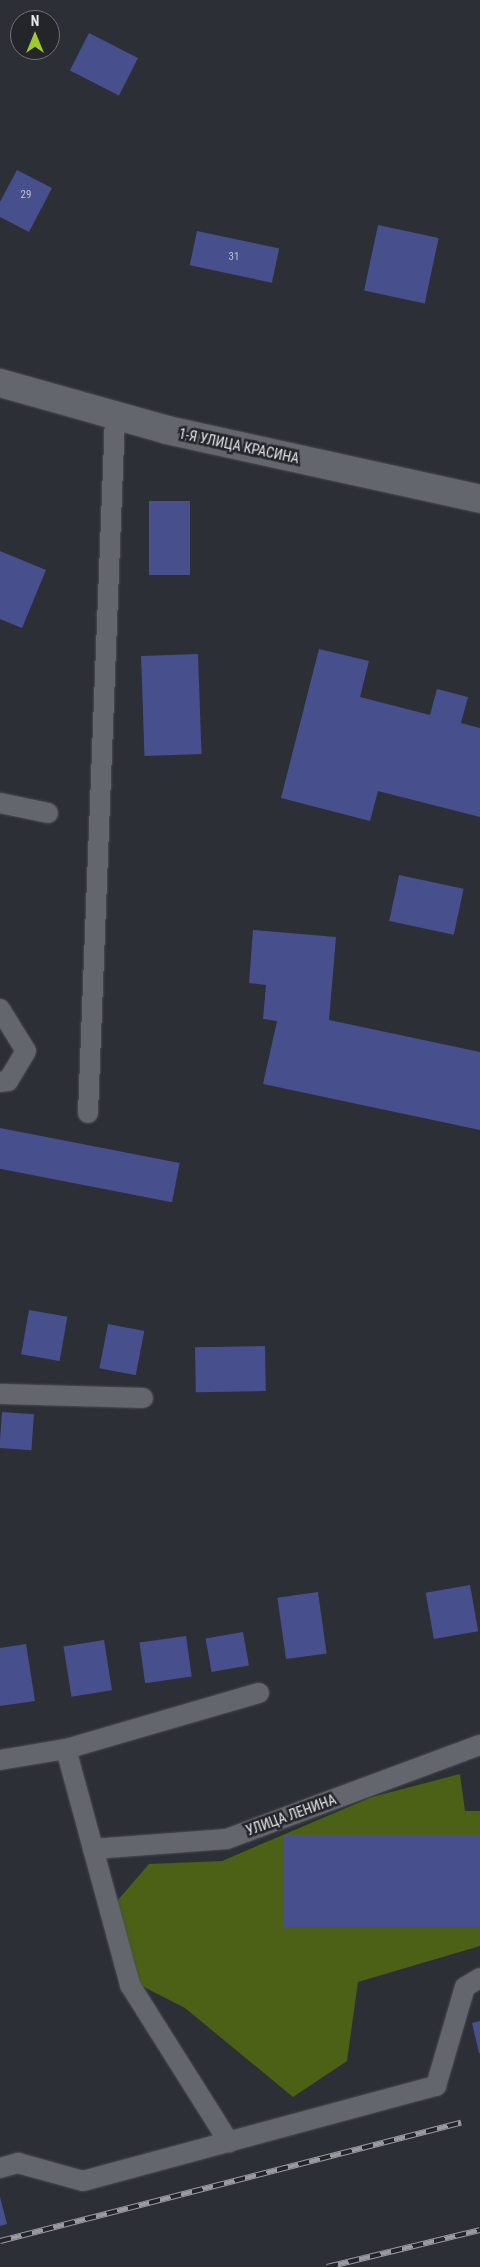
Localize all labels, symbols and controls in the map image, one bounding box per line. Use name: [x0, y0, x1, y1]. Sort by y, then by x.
north arrow: [10, 10, 60, 60]
text: N: [31, 13, 39, 29]
house number: 29: [21, 188, 31, 202]
house number: 31: [229, 250, 239, 264]
street label: 1-Я УЛИЦА КРАСИНА: [177, 425, 301, 467]
street label: УЛИЦА ЛЕНИНА: [244, 1791, 338, 1839]

